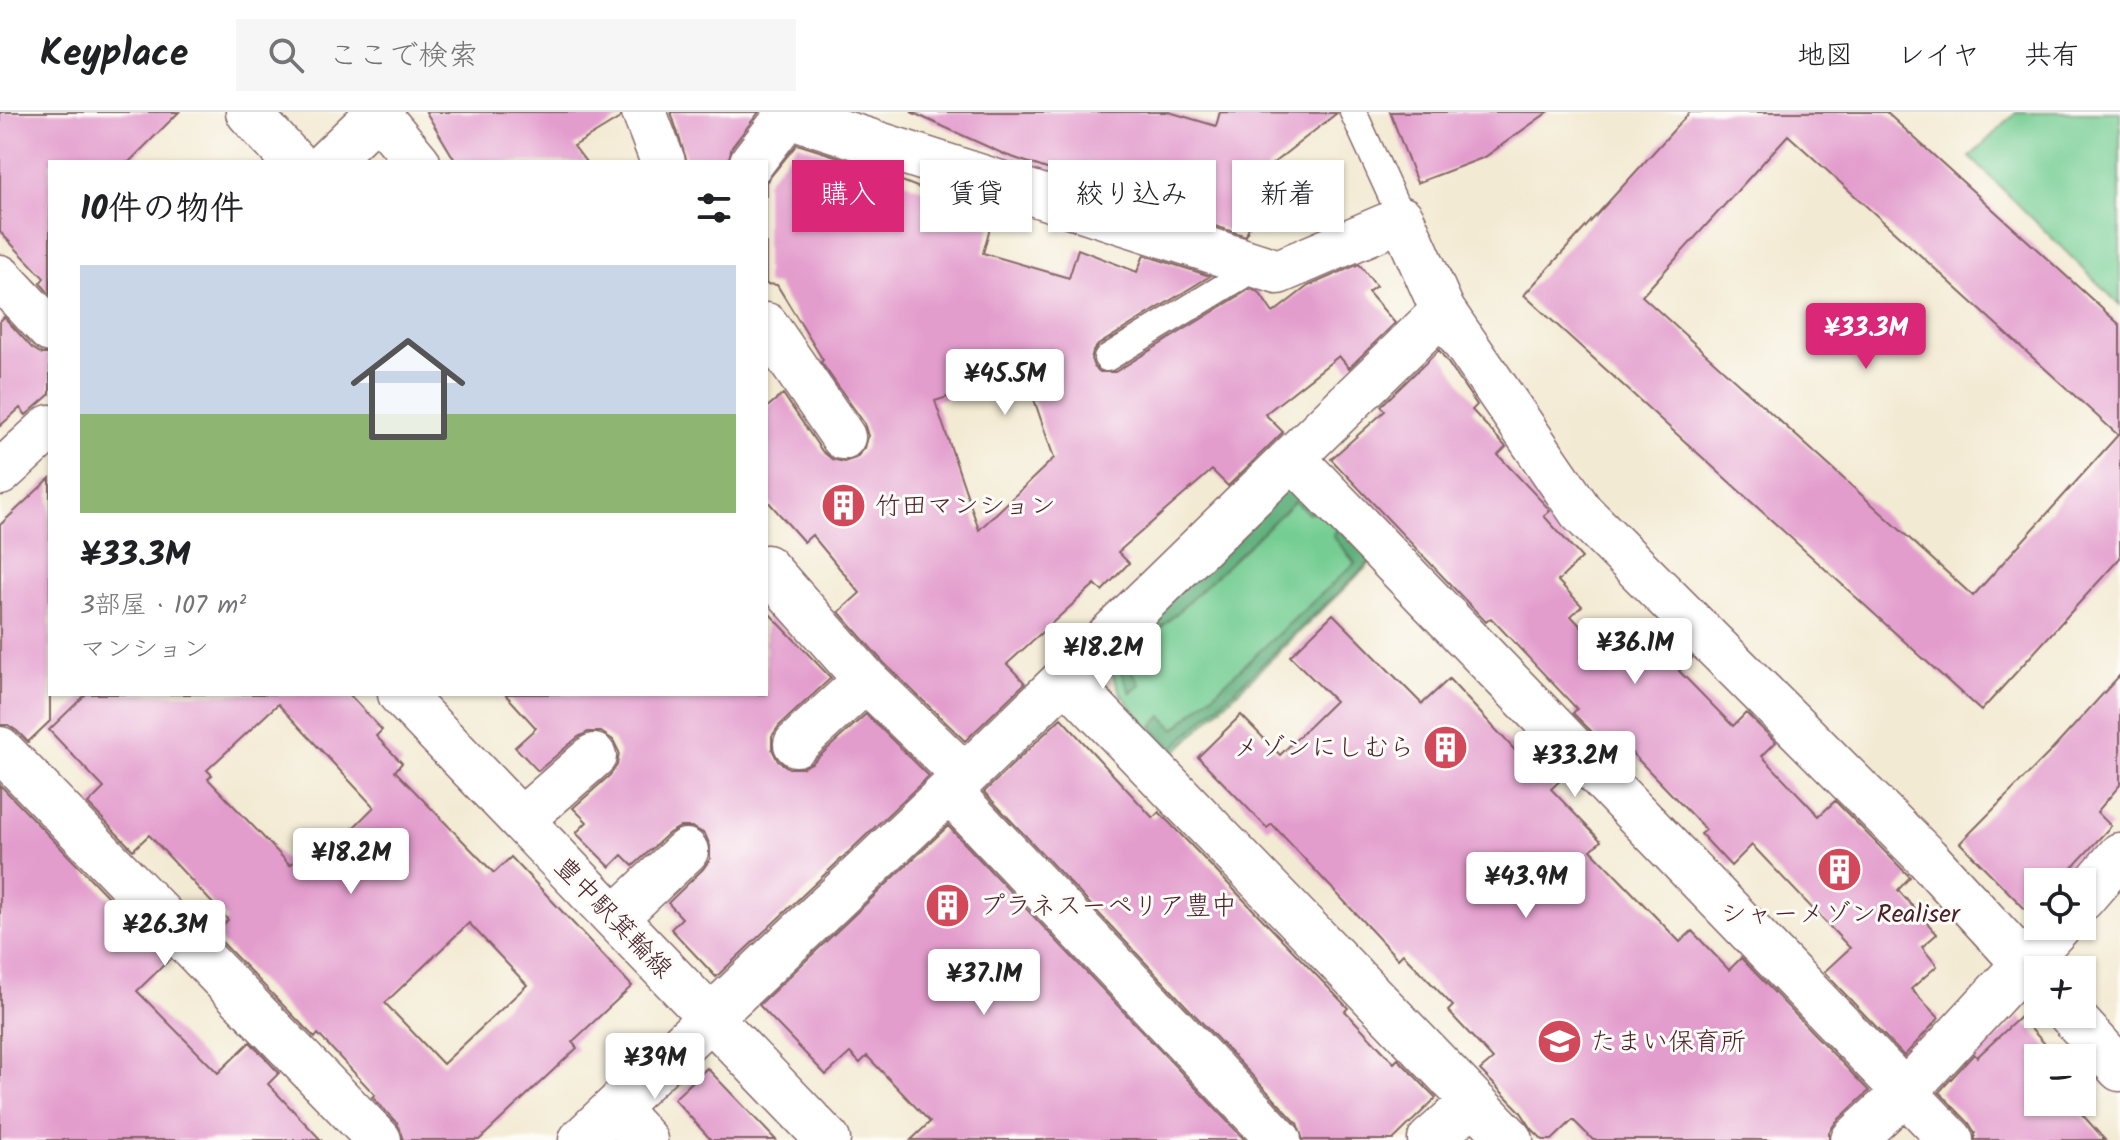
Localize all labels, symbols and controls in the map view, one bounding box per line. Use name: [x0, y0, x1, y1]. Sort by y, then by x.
search box: [236, 19, 796, 91]
text: Keyplace: [40, 25, 188, 85]
icon: search: [264, 33, 308, 77]
text: ここで検索: [328, 33, 478, 81]
text: 地図: [1797, 34, 1853, 79]
text: レイヤ: [1897, 34, 1980, 79]
text: 共有: [2024, 34, 2080, 79]
chip: 購入: [792, 160, 904, 232]
chip: 賃貸: [920, 160, 1032, 232]
chip: 絞り込み: [1048, 160, 1216, 232]
chip: 新着: [1232, 160, 1344, 232]
text: 10件の物件: [80, 183, 244, 237]
icon: filters: [692, 186, 736, 230]
pin: ¥33.3M: [1801, 303, 1931, 371]
text: ¥33.3M: [1824, 308, 1908, 350]
icon: home: [336, 317, 480, 461]
pin: ¥45.5M: [940, 349, 1070, 417]
text: ¥45.5M: [964, 354, 1046, 396]
building icon: 竹田マンション: [820, 481, 868, 529]
place label: 竹田マンション: [875, 486, 1056, 528]
text: ¥33.3M: [80, 529, 190, 583]
text: 3部屋 · 107 m²: [80, 585, 246, 627]
pin: ¥36.1M: [1570, 618, 1700, 686]
pin: ¥18.2M: [1038, 623, 1168, 691]
text: ¥36.1M: [1596, 623, 1674, 665]
text: ¥18.2M: [1063, 628, 1143, 670]
text: マンション: [80, 629, 209, 671]
building icon: メゾンにしむら: [1422, 723, 1470, 771]
place label: メゾンにしむら: [1233, 728, 1415, 770]
pin: ¥33.2M: [1510, 731, 1640, 799]
text: ¥33.2M: [1532, 736, 1618, 778]
pin: ¥18.2M: [286, 828, 416, 896]
text: ¥18.2M: [311, 833, 391, 875]
building icon: シャーメゾンRealiser: [1816, 846, 1864, 894]
street label: 豊中駅箕輪線: [543, 848, 682, 989]
pin: ¥43.9M: [1461, 852, 1591, 920]
text: ¥43.9M: [1484, 857, 1568, 899]
map controls: [2024, 868, 2096, 1116]
button: locate: [2024, 868, 2096, 940]
building icon: プラネスーペリア豊中: [924, 881, 972, 929]
place label: プラネスーペリア豊中: [979, 886, 1237, 928]
place label: シャーメゾンRealiser: [1720, 894, 1961, 936]
pin: ¥26.3M: [100, 900, 230, 968]
text: ¥26.3M: [122, 905, 208, 947]
pin: ¥37.1M: [919, 949, 1049, 1017]
text: ¥37.1M: [946, 954, 1022, 996]
button: +: [2024, 956, 2096, 1028]
school or university icon: たまい保育所: [1535, 1017, 1583, 1065]
place label: たまい保育所: [1590, 1022, 1746, 1064]
pin: ¥39M: [608, 1033, 702, 1101]
text: ¥39M: [623, 1038, 687, 1080]
button: −: [2024, 1044, 2096, 1116]

